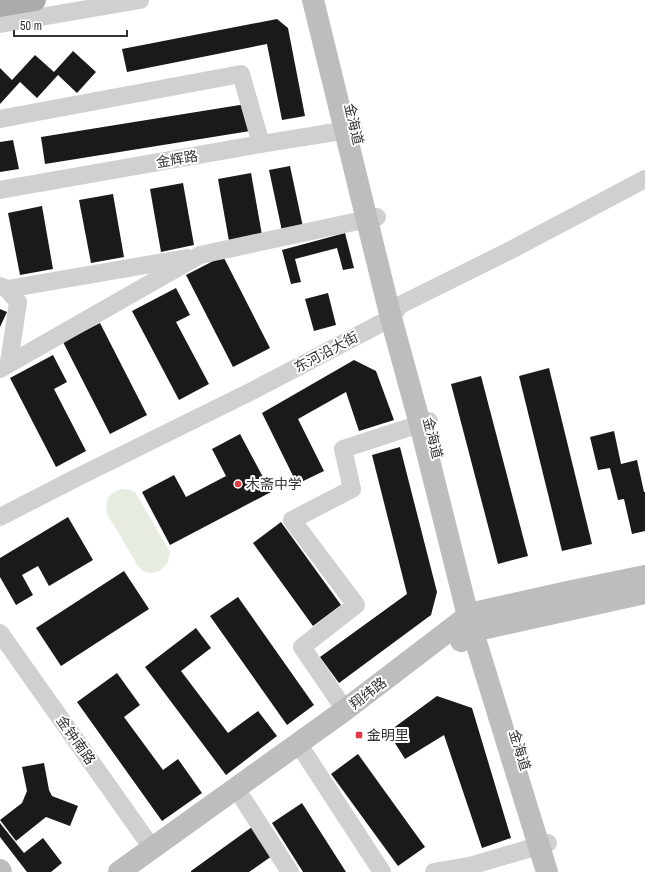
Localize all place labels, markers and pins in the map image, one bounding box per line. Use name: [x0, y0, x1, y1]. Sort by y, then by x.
place label: 木斋中学: [246, 475, 302, 493]
marker: 木斋中学: [233, 479, 243, 489]
place label: 金明里: [367, 726, 409, 744]
marker: 金明里: [354, 730, 364, 740]

